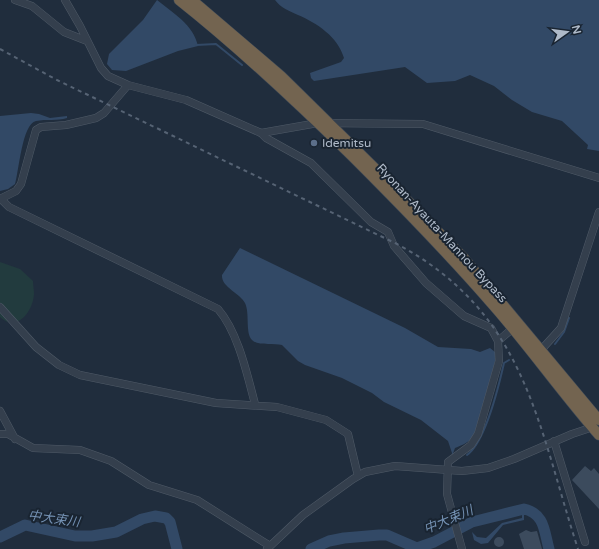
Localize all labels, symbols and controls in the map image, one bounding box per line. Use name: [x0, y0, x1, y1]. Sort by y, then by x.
north arrow: [547, 12, 587, 52]
text: N: [569, 24, 584, 36]
place label: Idemitsu: [322, 136, 371, 150]
marker: Idemitsu: [309, 138, 319, 148]
street label: Ryonan-Ayauta-Mannou Bypass: [374, 161, 510, 305]
water label: 中大束川: [421, 502, 477, 537]
water label: 中大束川: [27, 507, 83, 531]

